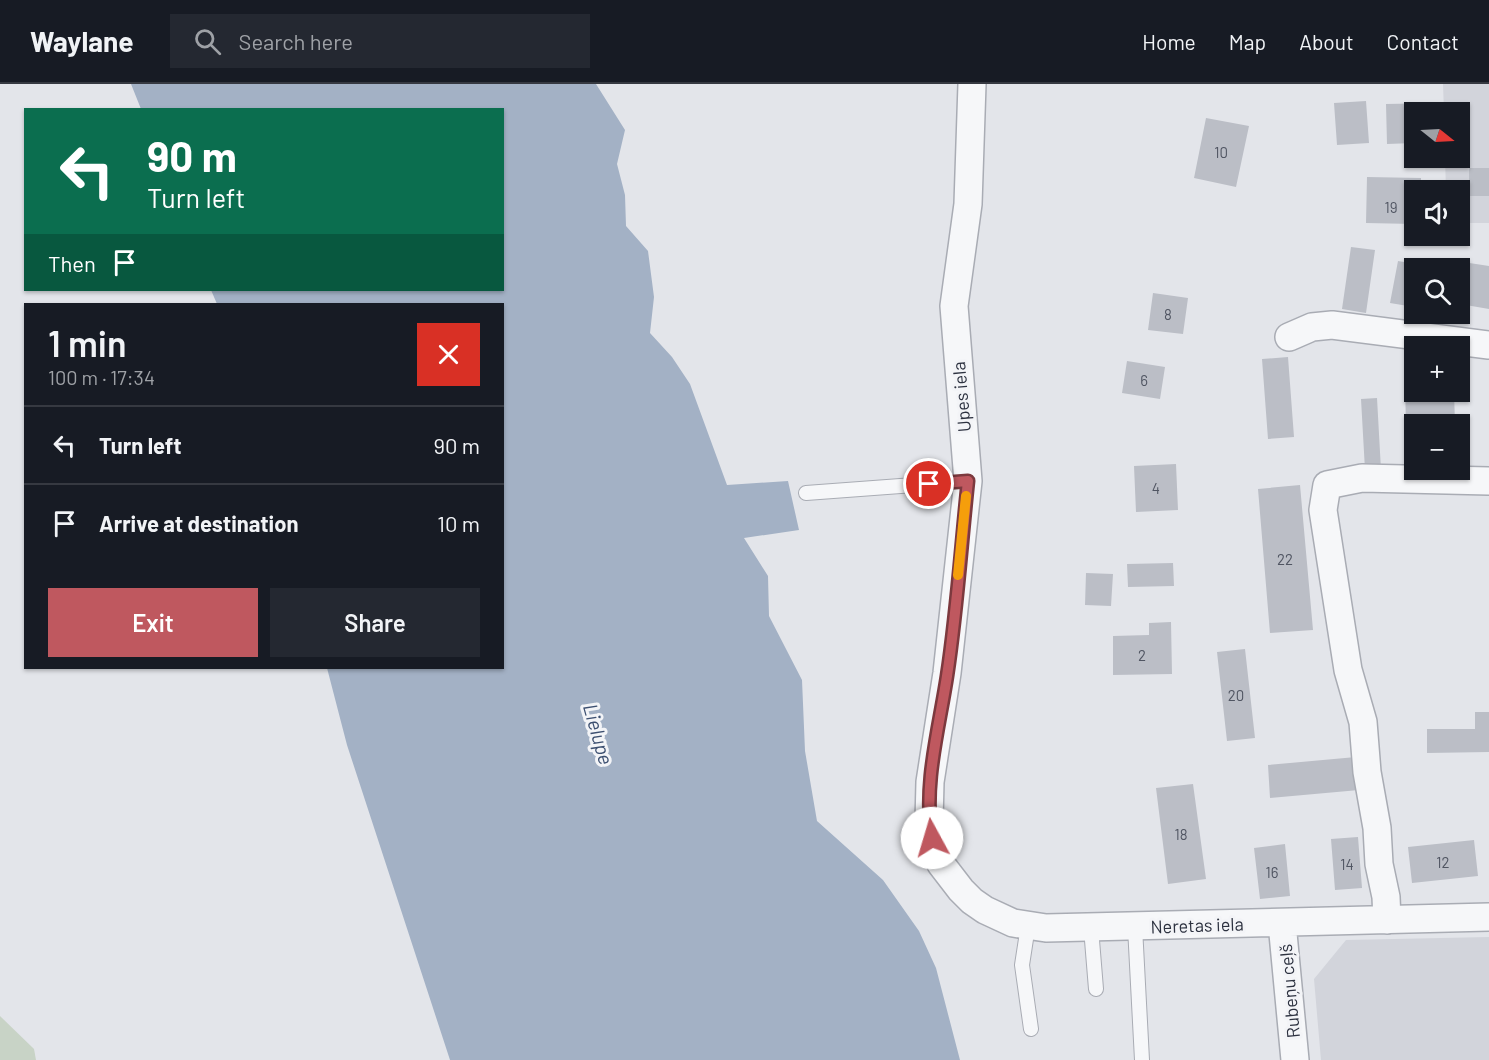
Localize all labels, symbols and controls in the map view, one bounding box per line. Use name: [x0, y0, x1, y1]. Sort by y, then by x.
search box: [170, 14, 590, 68]
text: Waylane: [30, 24, 134, 58]
icon: search: [191, 25, 224, 58]
text: Search here: [239, 28, 353, 54]
text: Home: [1142, 29, 1196, 54]
text: Map: [1229, 29, 1266, 54]
text: About: [1299, 29, 1354, 54]
text: Contact: [1387, 29, 1459, 54]
north arrow: [1404, 102, 1470, 168]
map controls: [1404, 102, 1470, 480]
text: 90 m: [147, 130, 237, 180]
icon: left: [48, 132, 126, 210]
house number: 10: [1214, 143, 1228, 161]
button: sound: [1404, 180, 1470, 246]
text: Turn left: [147, 181, 245, 213]
house number: 19: [1384, 198, 1398, 216]
icon: arrive: [108, 246, 141, 279]
text: Then: [48, 250, 96, 276]
button: search: [1404, 258, 1470, 324]
house number: 8: [1164, 305, 1172, 323]
text: 1 min: [48, 321, 127, 364]
button: close: [417, 323, 480, 386]
button: +: [1404, 336, 1470, 402]
street label: Upes iela: [947, 361, 975, 433]
text: 100 m · 17:34: [48, 365, 155, 389]
house number: 6: [1140, 371, 1148, 389]
button: −: [1404, 414, 1470, 480]
icon: left: [48, 429, 81, 462]
text: Turn left: [99, 432, 182, 458]
text: 90 m: [434, 432, 480, 458]
pin: [903, 458, 954, 509]
icon: arrive: [912, 467, 945, 500]
house number: 4: [1152, 479, 1160, 497]
icon: arrive: [48, 507, 81, 540]
text: Arrive at destination: [99, 510, 298, 536]
text: 10 m: [437, 510, 480, 536]
house number: 22: [1277, 550, 1293, 568]
button: Exit: [48, 588, 258, 657]
button: Share: [270, 588, 480, 657]
house number: 2: [1138, 646, 1146, 664]
house number: 20: [1228, 686, 1244, 704]
water label: Lielupe: [579, 701, 619, 767]
position arrow: [900, 806, 964, 870]
house number: 18: [1174, 825, 1188, 843]
house number: 12: [1436, 853, 1450, 871]
house number: 14: [1340, 855, 1354, 873]
house number: 16: [1266, 863, 1278, 881]
street label: Neretas iela: [1150, 912, 1244, 938]
street label: Rubeņu ceļš: [1274, 943, 1304, 1039]

